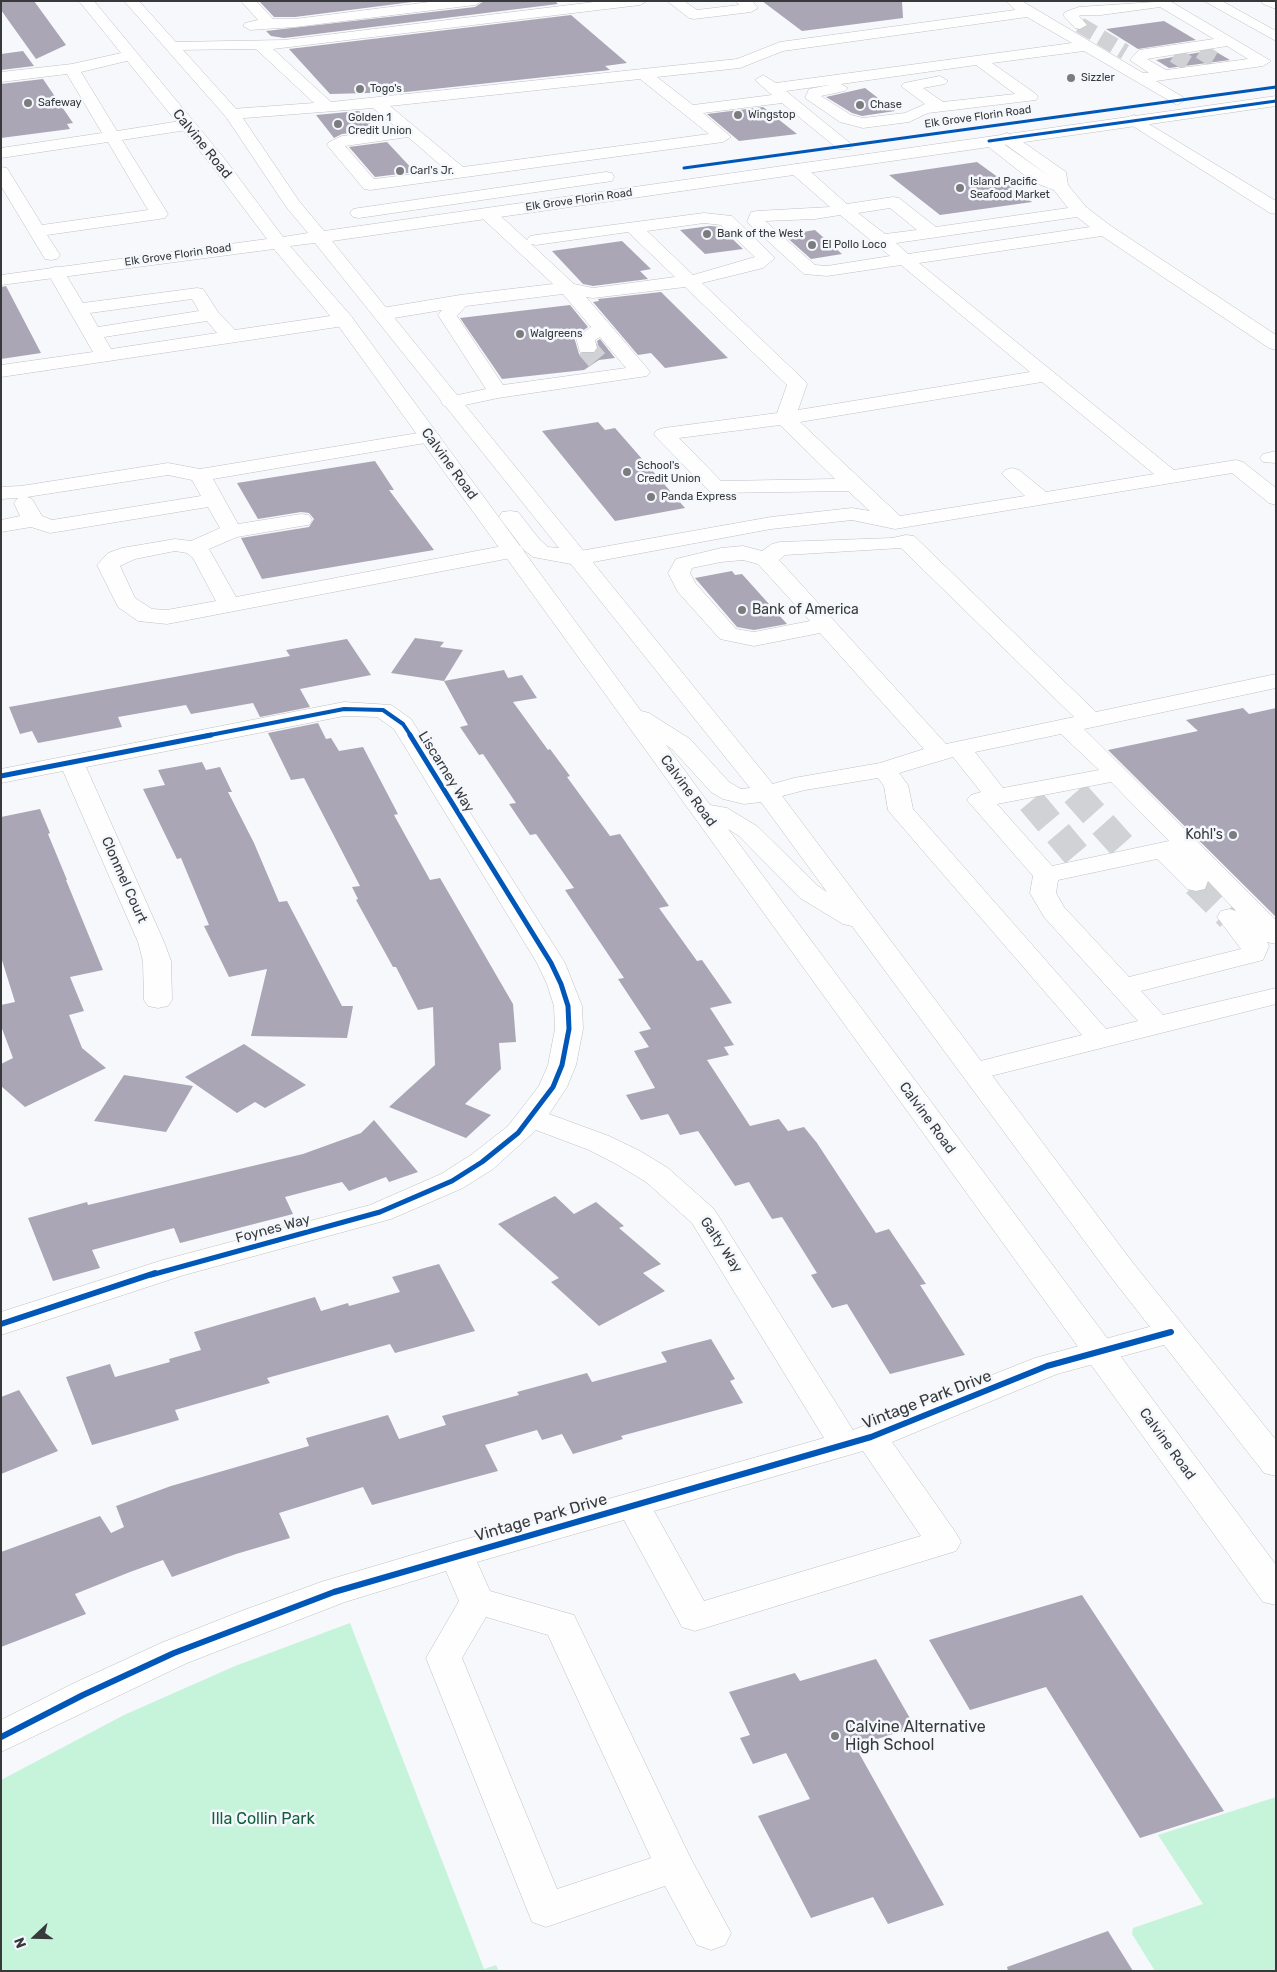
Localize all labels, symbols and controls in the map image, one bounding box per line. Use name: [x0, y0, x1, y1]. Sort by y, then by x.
place label: Sizzler: [1081, 71, 1115, 85]
marker: Sizzler: [1065, 72, 1077, 84]
place label: Togo's: [370, 82, 402, 96]
marker: Togo's: [354, 83, 366, 95]
place label: Safeway: [38, 96, 82, 110]
marker: Safeway: [22, 97, 34, 109]
place label: Chase: [870, 98, 902, 112]
marker: Chase: [854, 99, 866, 111]
street label: Elk Grove Florin Road: [924, 103, 1032, 131]
street label: Calvine Road: [169, 106, 235, 182]
place label: Wingstop: [748, 108, 795, 122]
marker: Wingstop: [732, 109, 744, 121]
place label: Golden 1 Credit Union: [348, 111, 412, 137]
marker: Golden 1 Credit Union: [332, 118, 344, 130]
place label: Carl's Jr.: [410, 164, 454, 178]
marker: Carl's Jr.: [394, 165, 406, 177]
place label: Island Pacific Seafood Market: [970, 175, 1050, 201]
marker: Island Pacific Seafood Market: [954, 182, 966, 194]
street label: Elk Grove Florin Road: [525, 186, 633, 214]
place label: Bank of the West: [717, 227, 803, 241]
marker: Bank of the West: [701, 228, 713, 240]
place label: El Pollo Loco: [822, 238, 886, 252]
marker: El Pollo Loco: [806, 239, 818, 251]
street label: Elk Grove Florin Road: [124, 241, 232, 269]
place label: Walgreens: [530, 327, 583, 341]
marker: Walgreens: [514, 328, 526, 340]
street label: Calvine Road: [417, 425, 481, 503]
place label: School's Credit Union: [637, 459, 701, 485]
marker: School's Credit Union: [621, 466, 633, 478]
place label: Panda Express: [661, 490, 737, 504]
marker: Panda Express: [645, 491, 657, 503]
place label: Bank of America: [752, 602, 859, 618]
marker: Bank of America: [736, 604, 748, 616]
street label: Liscarney Way: [414, 728, 478, 816]
street label: Calvine Road: [656, 752, 720, 830]
place label: Kohl's: [1185, 827, 1223, 843]
marker: Kohl's: [1227, 829, 1239, 841]
street label: Clonmel Court: [97, 834, 151, 926]
street label: Calvine Road: [895, 1079, 959, 1157]
street label: Foynes Way: [234, 1211, 312, 1247]
street label: Galty Way: [696, 1214, 746, 1276]
street label: Vintage Park Drive: [860, 1366, 994, 1434]
street label: Calvine Road: [1135, 1405, 1199, 1483]
street label: Vintage Park Drive: [472, 1490, 610, 1546]
place label: Calvine Alternative High School: [845, 1717, 986, 1755]
marker: Calvine Alternative High School: [829, 1730, 841, 1742]
park label: Illa Collin Park: [211, 1809, 315, 1829]
north arrow: [10, 1912, 60, 1962]
text: N: [11, 1935, 30, 1950]

